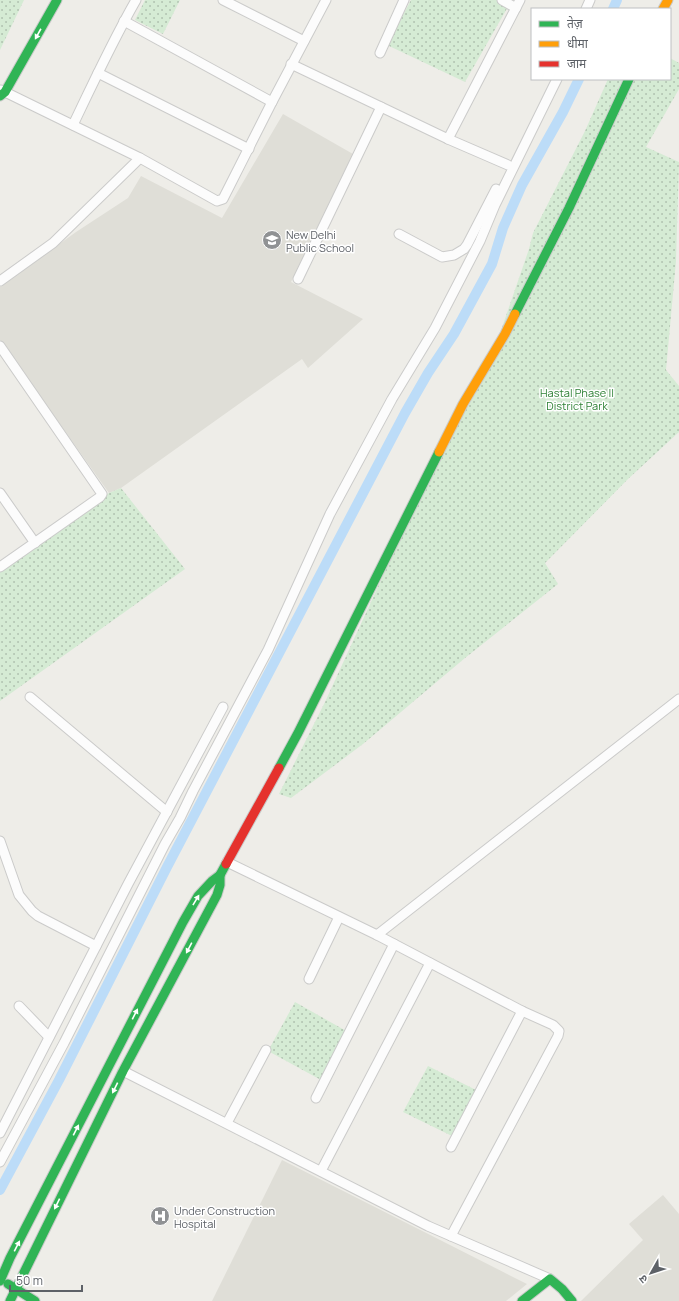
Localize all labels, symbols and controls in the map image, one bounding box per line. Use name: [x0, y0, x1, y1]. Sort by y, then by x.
legend: [531, 8, 671, 80]
text: तेज़: [567, 15, 584, 32]
one-way arrow: [34, 28, 41, 40]
text: धीमा: [567, 35, 589, 52]
text: जाम: [567, 55, 587, 72]
place label: New Delhi Public School: [286, 227, 354, 255]
school or university icon: New Delhi Public School: [261, 229, 283, 251]
park label: Hastal Phase || District Park: [540, 385, 614, 413]
one-way arrow: [193, 894, 200, 906]
one-way arrow: [185, 942, 192, 954]
one-way arrow: [132, 1008, 138, 1020]
one-way arrow: [112, 1082, 118, 1094]
one-way arrow: [73, 1124, 79, 1136]
one-way arrow: [54, 1199, 60, 1210]
place label: Under Construction Hospital: [174, 1203, 275, 1231]
hospital icon: Under Construction Hospital: [149, 1205, 171, 1227]
one-way arrow: [13, 1240, 20, 1252]
north arrow: [631, 1253, 671, 1293]
scale bar: [10, 1267, 82, 1293]
text: 50 m: [16, 1272, 43, 1289]
text: उ: [635, 1272, 651, 1287]

